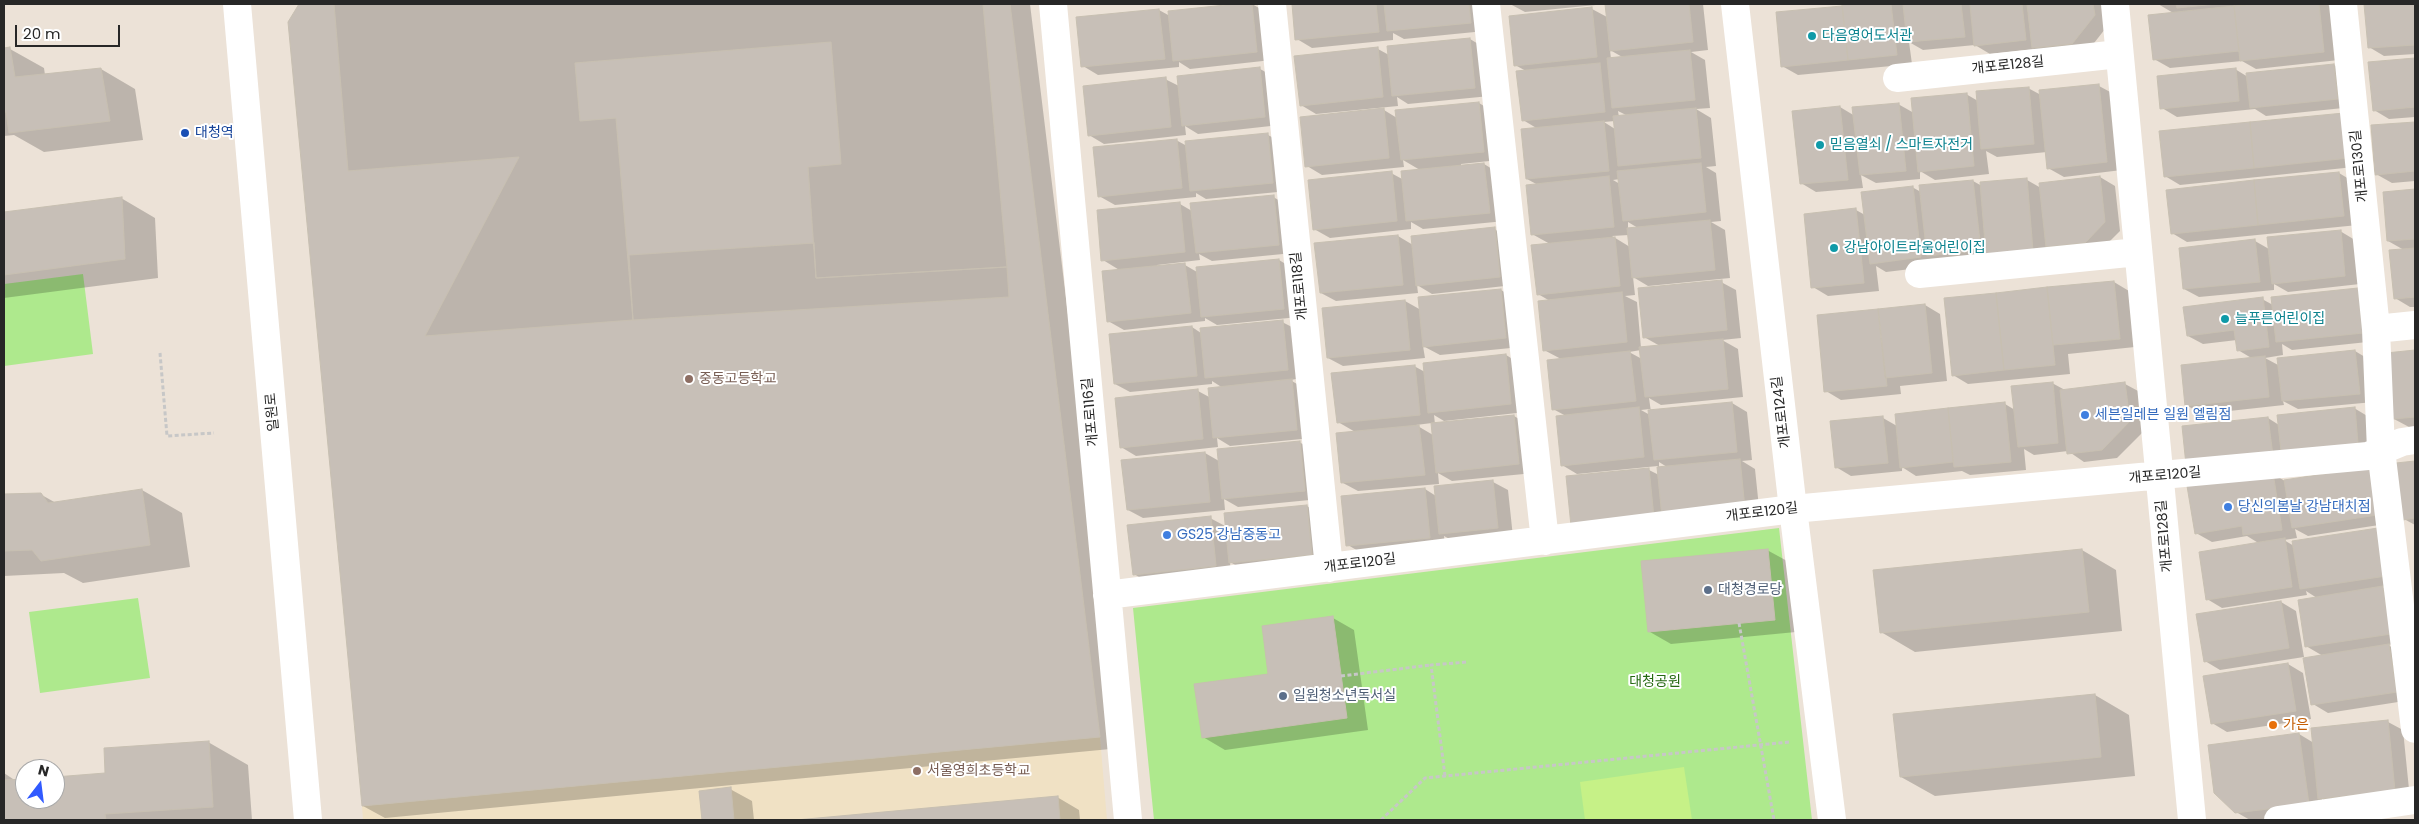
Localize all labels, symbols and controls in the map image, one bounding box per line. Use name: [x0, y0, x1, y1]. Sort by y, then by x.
scale bar: [18, 15, 122, 47]
text: 20 m: [23, 23, 61, 44]
place label: 다음영어도서관: [1822, 28, 1912, 44]
marker: 다음영어도서관: [1806, 30, 1818, 42]
street label: 개포로128길: [1971, 54, 2045, 78]
place label: 대청역: [195, 125, 234, 141]
marker: 대청역: [179, 127, 191, 139]
street label: 개포로130길: [2348, 129, 2372, 203]
place label: 믿음열쇠 / 스마트자전거: [1830, 137, 1973, 153]
marker: 믿음열쇠 / 스마트자전거: [1814, 139, 1826, 151]
place label: 강남아이트라움어린이집: [1844, 240, 1986, 256]
marker: 강남아이트라움어린이집: [1828, 242, 1840, 254]
street label: 개포로118길: [1288, 251, 1312, 321]
place label: 늘푸른어린이집: [2235, 311, 2325, 327]
marker: 늘푸른어린이집: [2219, 313, 2231, 325]
place label: 중동고등학교: [699, 371, 776, 387]
marker: 중동고등학교: [683, 373, 695, 385]
street label: 개포로124길: [1769, 375, 1795, 449]
street label: 개포로116길: [1080, 377, 1102, 447]
street label: 일원로: [263, 392, 283, 432]
place label: 세븐일레븐 일원 엘림점: [2095, 407, 2231, 423]
marker: 세븐일레븐 일원 엘림점: [2079, 409, 2091, 421]
street label: 개포로120길: [2128, 464, 2202, 488]
street label: 개포로128길: [2153, 499, 2177, 573]
place label: 당신의봄날 강남대치점: [2238, 499, 2371, 515]
street label: 개포로120길: [1725, 500, 1799, 526]
marker: 당신의봄날 강남대치점: [2222, 501, 2234, 513]
place label: GS25 강남중동고: [1177, 527, 1281, 543]
marker: GS25 강남중동고: [1161, 529, 1173, 541]
street label: 개포로120길: [1323, 551, 1397, 577]
place label: 대청경로당: [1718, 582, 1782, 598]
marker: 대청경로당: [1702, 584, 1714, 596]
park label: 대청공원: [1629, 674, 1681, 690]
place label: 일원청소년독서실: [1293, 688, 1396, 704]
marker: 일원청소년독서실: [1277, 690, 1289, 702]
place label: 가은: [2283, 717, 2309, 733]
marker: 가은: [2267, 719, 2279, 731]
north arrow: [15, 759, 65, 809]
text: N: [36, 759, 51, 781]
place label: 서울영희초등학교: [927, 763, 1030, 779]
marker: 서울영희초등학교: [911, 765, 923, 777]

